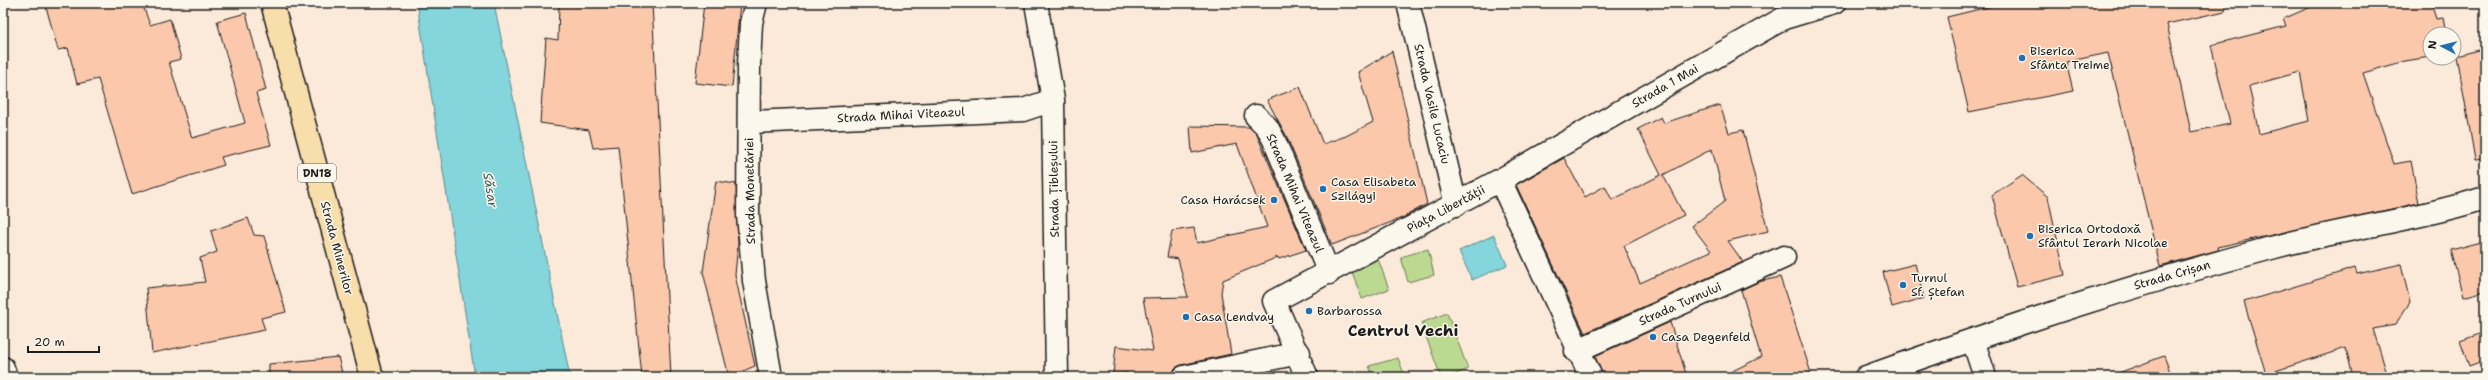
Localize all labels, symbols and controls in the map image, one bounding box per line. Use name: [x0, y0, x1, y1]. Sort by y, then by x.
north arrow: [2422, 26, 2462, 66]
text: N: [2425, 39, 2441, 50]
street label: Strada Vasile Lucaciu: [1410, 42, 1454, 166]
place label: Biserica Sfânta Treime: [2030, 43, 2110, 73]
marker: Biserica Sfânta Treime: [2017, 53, 2027, 63]
street label: Strada 1 Mai: [1629, 60, 1701, 112]
street label: Strada Mihai Viteazul: [837, 104, 966, 126]
street label: Strada Mihai Viteazul: [1263, 131, 1328, 255]
street label: Strada Monetăriei: [741, 138, 759, 244]
street label: Strada Țibleșului: [1045, 140, 1063, 238]
road number: DN18: [298, 164, 336, 182]
water label: Săsar: [479, 171, 502, 210]
place label: Casa Elisabeta Szilágyi: [1331, 174, 1417, 204]
street label: Piața Libertății: [1404, 182, 1488, 236]
marker: Casa Elisabeta Szilágyi: [1318, 184, 1328, 194]
place label: Casa Harácsek: [1181, 192, 1266, 208]
marker: Casa Harácsek: [1269, 195, 1279, 205]
street label: Strada Minerilor: [317, 199, 357, 297]
place label: Biserica Ortodoxă Sfântul Ierarh Nicolae: [2038, 221, 2168, 251]
marker: Biserica Ortodoxă Sfântul Ierarh Nicolae: [2025, 231, 2035, 241]
street label: Strada Crișan: [2132, 256, 2212, 294]
place label: Turnul Sf. Ștefan: [1911, 270, 1965, 300]
street label: Strada Turnului: [1636, 279, 1724, 329]
marker: Turnul Sf. Ștefan: [1898, 280, 1908, 290]
place label: Barbarossa: [1317, 303, 1382, 319]
marker: Barbarossa: [1304, 306, 1314, 316]
place label: Casa Lendvay: [1194, 309, 1274, 325]
marker: Casa Lendvay: [1181, 312, 1191, 322]
district label: Centrul Vechi: [1348, 320, 1458, 341]
scale bar: [28, 328, 99, 354]
place label: Casa Degenfeld: [1661, 329, 1751, 345]
marker: Casa Degenfeld: [1648, 332, 1658, 342]
text: 20 m: [34, 334, 65, 350]

